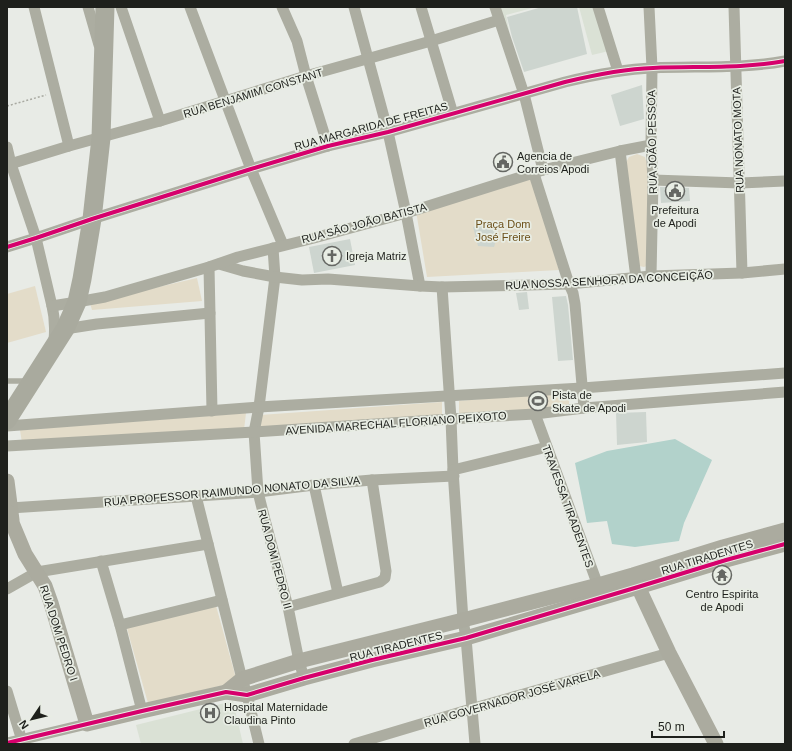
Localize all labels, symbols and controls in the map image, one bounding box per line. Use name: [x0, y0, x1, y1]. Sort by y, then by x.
street label: RUA BENJAMIM CONSTANT: [182, 66, 324, 120]
street label: RUA NONATO MOTA: [730, 86, 746, 193]
street label: RUA JOÃO PESSOA: [645, 89, 659, 194]
street label: RUA MARGARIDA DE FREITAS: [293, 100, 449, 152]
place label: Agencia de Correios Apodi: [517, 150, 589, 175]
public building icon: Agencia de Correios Apodi: [492, 151, 514, 173]
public building icon: Prefeitura de Apodi: [664, 180, 686, 202]
street label: RUA SÃO JOÃO BATISTA: [300, 200, 429, 246]
place label: Prefeitura de Apodi: [651, 204, 700, 229]
park label: Praça Dom José Freire: [475, 218, 531, 243]
church icon: Igreja Matriz: [321, 245, 343, 267]
place label: Igreja Matriz: [346, 250, 407, 262]
street label: RUA NOSSA SENHORA DA CONCEIÇÃO: [505, 269, 714, 291]
place label: Pista de Skate de Apodi: [552, 389, 626, 414]
sports icon: Pista de Skate de Apodi: [527, 390, 549, 412]
street label: AVENIDA MARECHAL FLORIANO PEIXOTO: [285, 409, 507, 437]
street label: TRAVESSA TIRADENTES: [540, 443, 596, 569]
street label: RUA PROFESSOR RAIMUNDO NONATO DA SILVA: [103, 474, 361, 508]
street label: RUA DOM PEDRO II: [256, 508, 294, 610]
street label: RUA TIRADENTES: [660, 537, 754, 577]
temple icon: Centro Espirita de Apodi: [711, 564, 733, 586]
street label: RUA DOM PEDRO I: [38, 584, 80, 682]
place label: Centro Espirita de Apodi: [686, 588, 759, 613]
street label: RUA TIRADENTES: [348, 629, 444, 663]
street label: RUA GOVERNADOR JOSÉ VARELA: [423, 667, 602, 729]
north arrow: [12, 699, 52, 739]
place label: Hospital Maternidade Claudina Pinto: [224, 701, 328, 726]
hospital icon: Hospital Maternidade Claudina Pinto: [199, 702, 221, 724]
scale bar: [652, 713, 724, 739]
text: N: [17, 718, 31, 731]
text: 50 m: [658, 720, 685, 734]

